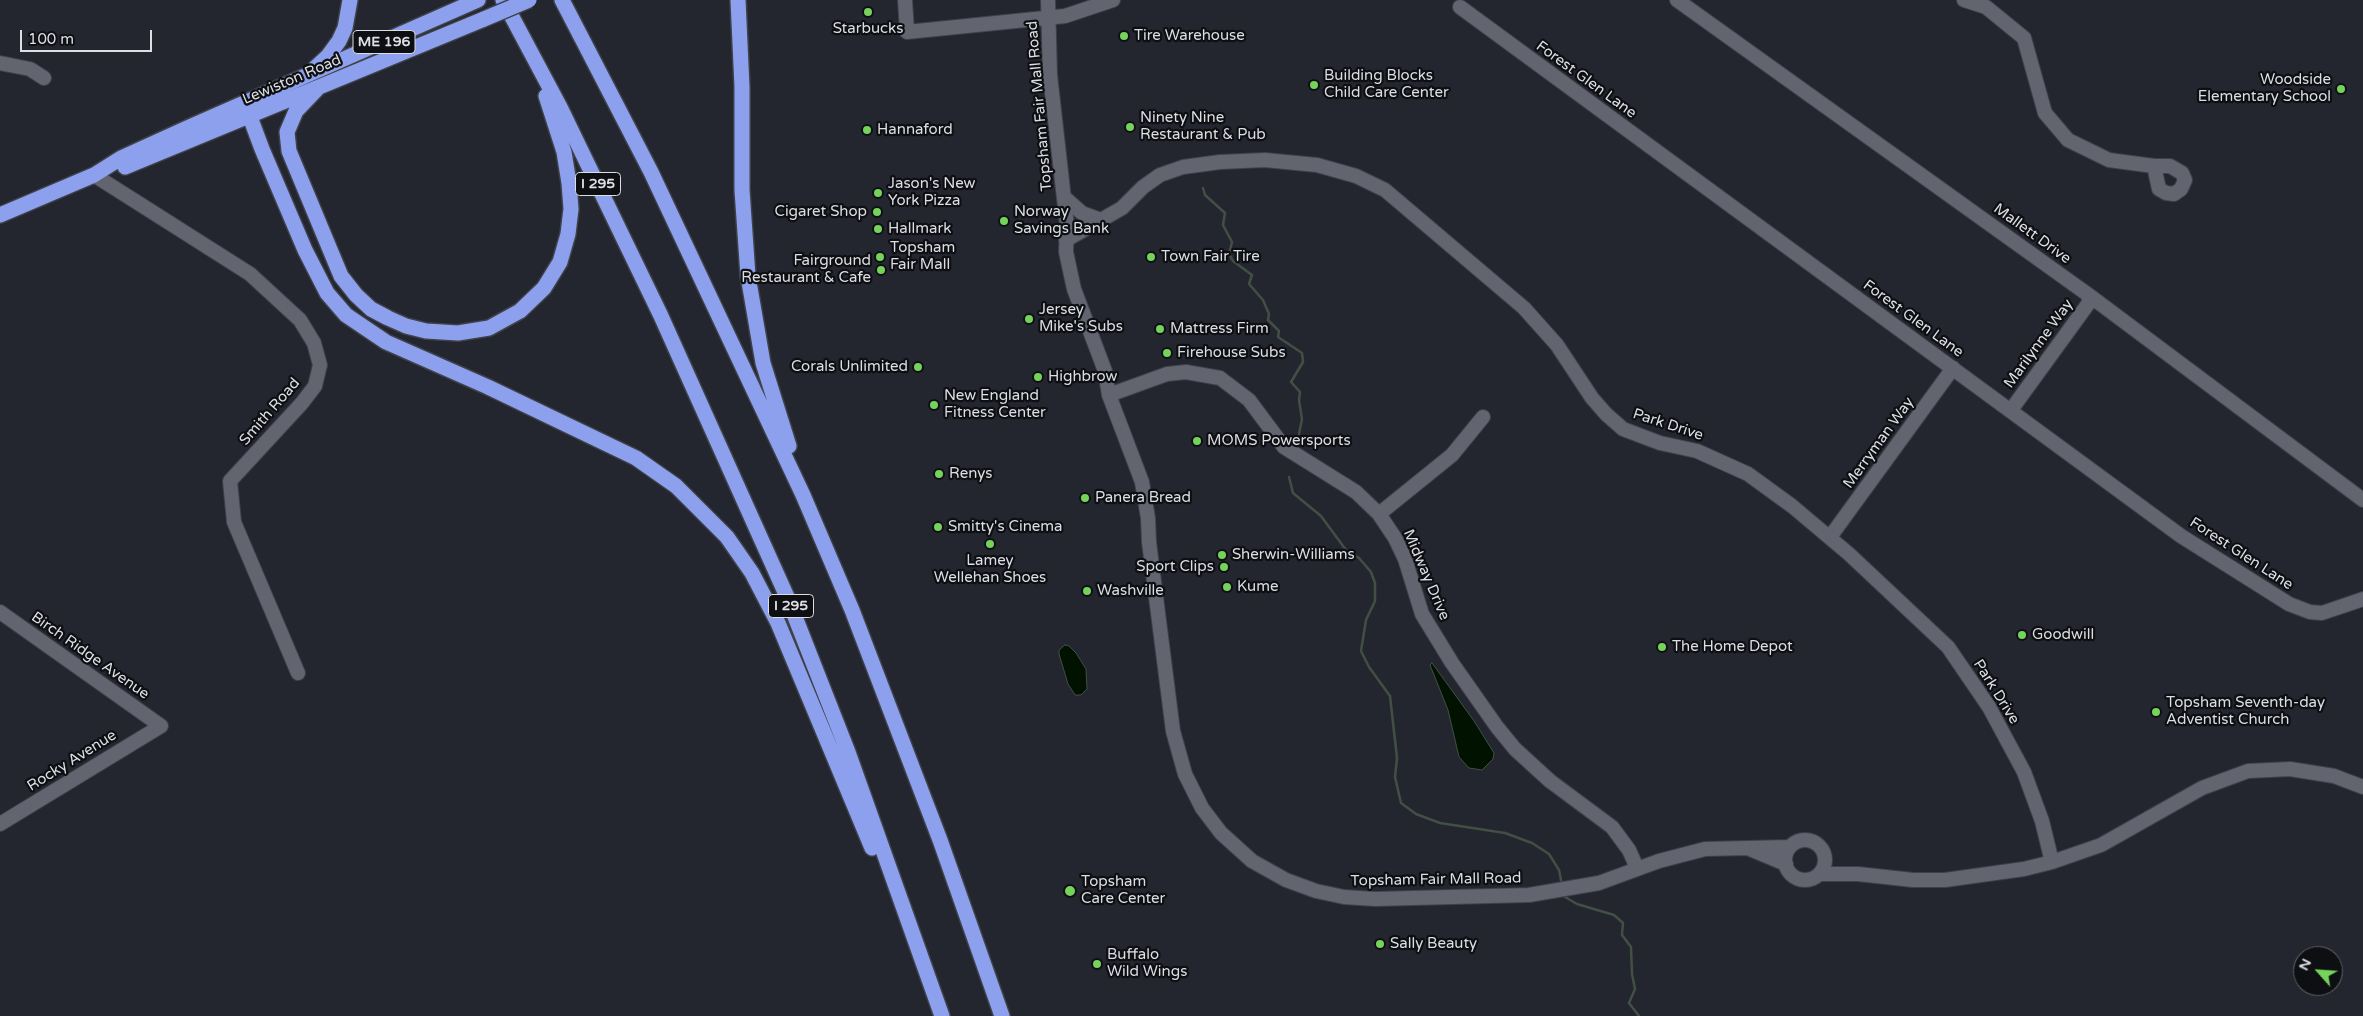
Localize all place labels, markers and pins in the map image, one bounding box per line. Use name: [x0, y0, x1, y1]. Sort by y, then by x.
marker: Starbucks: [862, 6, 874, 18]
place label: Starbucks: [833, 20, 903, 38]
place label: Tire Warehouse: [1134, 27, 1245, 45]
marker: Tire Warehouse: [1118, 30, 1130, 42]
place label: Building Blocks Child Care Center: [1324, 67, 1449, 102]
place label: Woodside Elementary School: [2198, 71, 2331, 106]
marker: Building Blocks Child Care Center: [1308, 79, 1320, 91]
marker: Woodside Elementary School: [2335, 83, 2347, 95]
place label: Ninety Nine Restaurant & Pub: [1140, 109, 1266, 144]
place label: Hannaford: [877, 121, 953, 139]
marker: Ninety Nine Restaurant & Pub: [1124, 121, 1136, 133]
marker: Hannaford: [861, 124, 873, 136]
place label: Jason's New York Pizza: [888, 175, 975, 210]
marker: Jason's New York Pizza: [872, 187, 884, 199]
place label: Cigaret Shop: [774, 203, 867, 221]
place label: Norway Savings Bank: [1014, 203, 1109, 238]
marker: Cigaret Shop: [871, 206, 883, 218]
marker: Norway Savings Bank: [998, 215, 1010, 227]
place label: Hallmark: [888, 220, 951, 238]
marker: Hallmark: [872, 223, 884, 235]
place label: Topsham Fair Mall: [890, 239, 955, 274]
place label: Town Fair Tire: [1161, 248, 1260, 266]
marker: Topsham Fair Mall: [874, 251, 886, 263]
marker: Town Fair Tire: [1145, 251, 1157, 263]
place label: Fairground Restaurant & Cafe: [741, 252, 871, 287]
marker: Fairground Restaurant & Cafe: [875, 264, 887, 276]
place label: Jersey Mike's Subs: [1039, 301, 1123, 336]
marker: Jersey Mike's Subs: [1023, 313, 1035, 325]
place label: Mattress Firm: [1170, 320, 1269, 338]
marker: Mattress Firm: [1154, 323, 1166, 335]
place label: Firehouse Subs: [1177, 344, 1286, 362]
marker: Firehouse Subs: [1161, 347, 1173, 359]
place label: Corals Unlimited: [791, 358, 908, 376]
marker: Corals Unlimited: [912, 361, 924, 373]
place label: Highbrow: [1048, 368, 1117, 386]
marker: Highbrow: [1032, 371, 1044, 383]
place label: New England Fitness Center: [944, 387, 1046, 422]
marker: New England Fitness Center: [928, 399, 940, 411]
place label: MOMS Powersports: [1207, 432, 1351, 450]
marker: MOMS Powersports: [1191, 435, 1203, 447]
place label: Renys: [949, 465, 992, 483]
marker: Renys: [933, 468, 945, 480]
place label: Panera Bread: [1095, 489, 1191, 507]
marker: Panera Bread: [1079, 492, 1091, 504]
place label: Smitty's Cinema: [948, 518, 1062, 536]
marker: Smitty's Cinema: [932, 521, 944, 533]
marker: Lamey Wellehan Shoes: [984, 538, 996, 550]
place label: Sherwin-Williams: [1232, 546, 1355, 564]
marker: Sherwin-Williams: [1216, 549, 1228, 561]
place label: Lamey Wellehan Shoes: [934, 552, 1046, 587]
place label: Sport Clips: [1136, 558, 1214, 576]
marker: Sport Clips: [1218, 561, 1230, 573]
place label: Kume: [1237, 578, 1278, 596]
marker: Kume: [1221, 581, 1233, 593]
place label: Washville: [1097, 582, 1164, 600]
marker: Washville: [1081, 585, 1093, 597]
place label: Goodwill: [2032, 626, 2094, 644]
marker: Goodwill: [2016, 629, 2028, 641]
place label: The Home Depot: [1672, 638, 1793, 656]
marker: The Home Depot: [1656, 641, 1668, 653]
place label: Topsham Seventh-day Adventist Church: [2166, 694, 2325, 729]
marker: Topsham Seventh-day Adventist Church: [2150, 706, 2162, 718]
place label: Topsham Care Center: [1081, 873, 1165, 908]
marker: Topsham Care Center: [1063, 884, 1077, 898]
place label: Sally Beauty: [1390, 935, 1477, 953]
marker: Sally Beauty: [1374, 938, 1386, 950]
place label: Buffalo Wild Wings: [1107, 946, 1187, 981]
marker: Buffalo Wild Wings: [1091, 958, 1103, 970]

